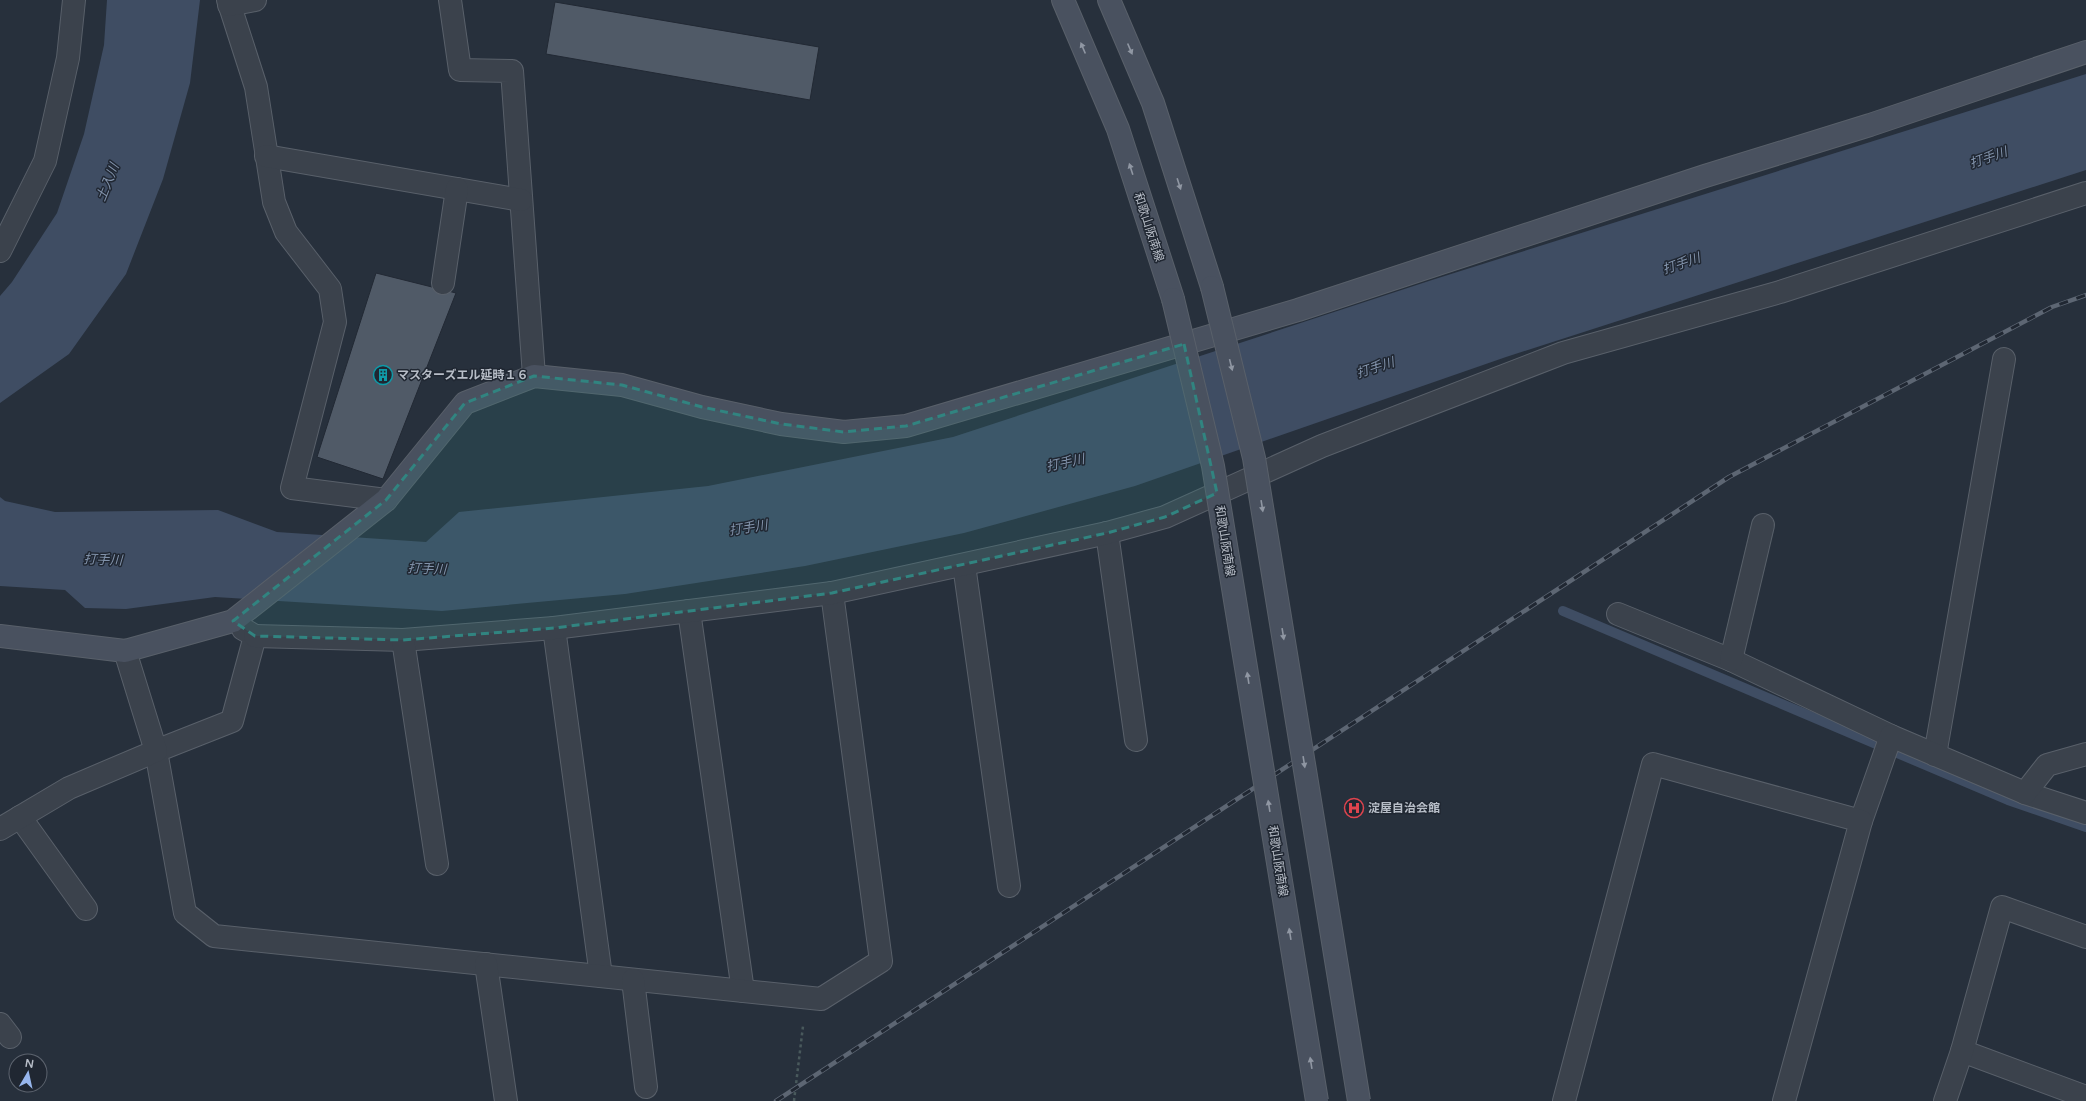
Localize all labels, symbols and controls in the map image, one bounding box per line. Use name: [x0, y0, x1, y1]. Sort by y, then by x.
one-way arrow: [1080, 41, 1086, 53]
one-way arrow: [1127, 43, 1133, 55]
water label: 打手川: [1967, 143, 2011, 172]
water label: 土入川: [93, 159, 123, 203]
one-way arrow: [1128, 162, 1134, 174]
one-way arrow: [1176, 178, 1182, 190]
street label: 和歌山阪南線: [1131, 191, 1167, 263]
water label: 打手川: [1660, 249, 1704, 278]
water label: 打手川: [1354, 354, 1398, 382]
one-way arrow: [1229, 359, 1235, 371]
building icon: マスターズエル延時１６: [372, 364, 394, 386]
place label: マスターズエル延時１６: [397, 368, 528, 382]
water label: 打手川: [1044, 451, 1088, 475]
one-way arrow: [1259, 500, 1265, 512]
street label: 和歌山阪南線: [1212, 504, 1238, 578]
water label: 打手川: [728, 517, 771, 539]
water label: 打手川: [83, 551, 125, 569]
water label: 打手川: [407, 560, 449, 578]
one-way arrow: [1280, 628, 1286, 640]
one-way arrow: [1244, 672, 1250, 684]
one-way arrow: [1301, 756, 1307, 768]
hospital icon: 淀屋自治会館: [1343, 797, 1365, 819]
one-way arrow: [1265, 800, 1271, 812]
place label: 淀屋自治会館: [1368, 801, 1440, 815]
street label: 和歌山阪南線: [1265, 824, 1291, 898]
one-way arrow: [1286, 928, 1292, 940]
north arrow: [8, 1053, 48, 1093]
one-way arrow: [1307, 1056, 1313, 1069]
text: N: [24, 1057, 35, 1071]

